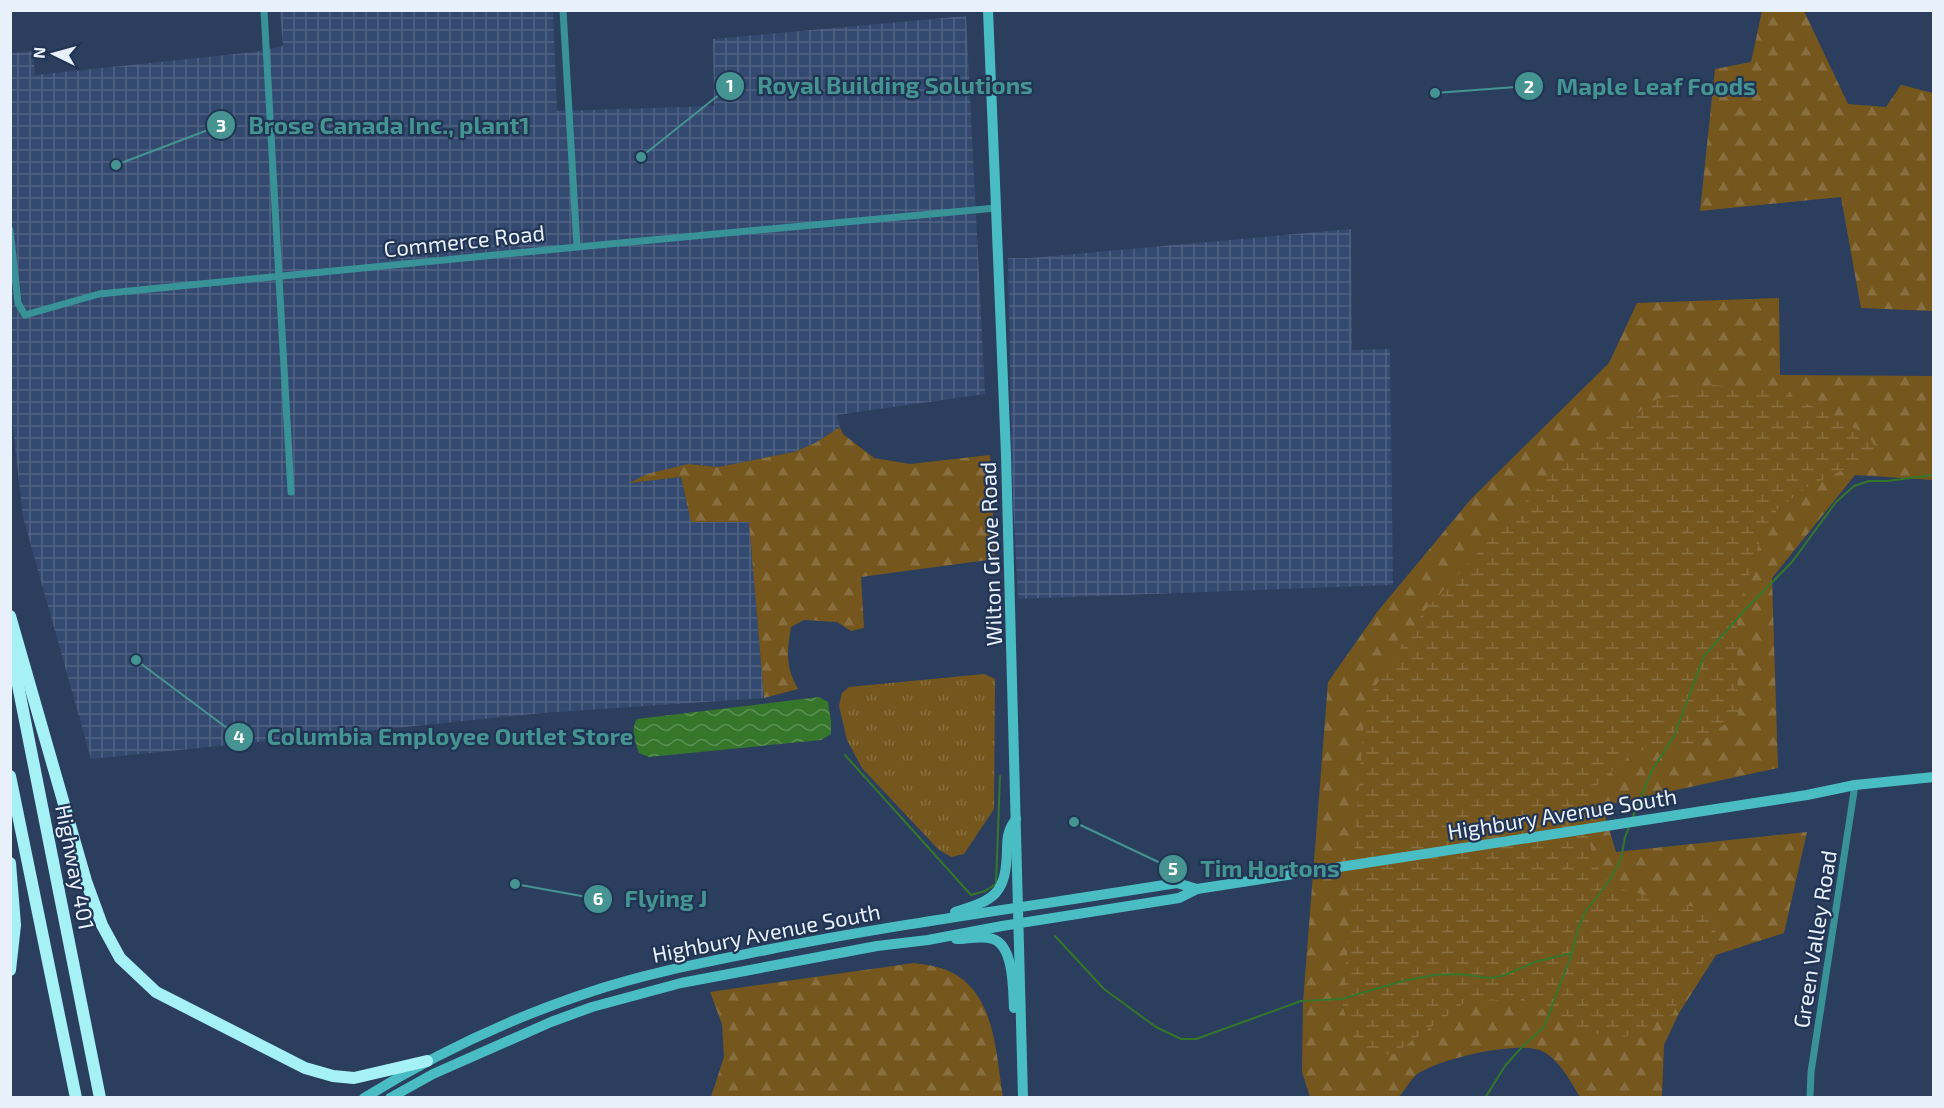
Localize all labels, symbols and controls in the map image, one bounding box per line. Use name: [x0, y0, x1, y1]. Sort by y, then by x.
north arrow: [24, 24, 84, 84]
text: N: [29, 46, 49, 59]
callout: Royal Building Solutions: [715, 65, 1045, 107]
callout: Maple Leaf Foods: [1514, 65, 1768, 107]
text: Royal Building Solutions: [757, 70, 1033, 99]
text: Maple Leaf Foods: [1556, 71, 1756, 100]
text: 1: [726, 74, 734, 96]
text: 2: [1524, 75, 1534, 97]
callout: Brose Canada Inc., plant1: [206, 104, 541, 146]
text: Brose Canada Inc., plant1: [248, 110, 530, 139]
text: 3: [216, 114, 226, 136]
street label: Commerce Road: [382, 219, 546, 261]
street label: Wilton Grove Road: [974, 461, 1006, 647]
callout: Columbia Employee Outlet Store: [224, 716, 645, 758]
text: Columbia Employee Outlet Store: [267, 721, 633, 750]
text: 4: [233, 725, 245, 747]
street label: Highbury Avenue South: [1445, 782, 1679, 844]
street label: Highway 401: [51, 802, 101, 932]
callout: Tim Hortons: [1158, 848, 1352, 890]
street label: Green Valley Road: [1787, 848, 1841, 1030]
text: Tim Hortons: [1200, 853, 1340, 882]
text: 5: [1168, 857, 1178, 879]
callout: Flying J: [583, 878, 720, 920]
text: Flying J: [625, 883, 707, 912]
text: 6: [593, 887, 603, 909]
street label: Highbury Avenue South: [650, 897, 882, 967]

